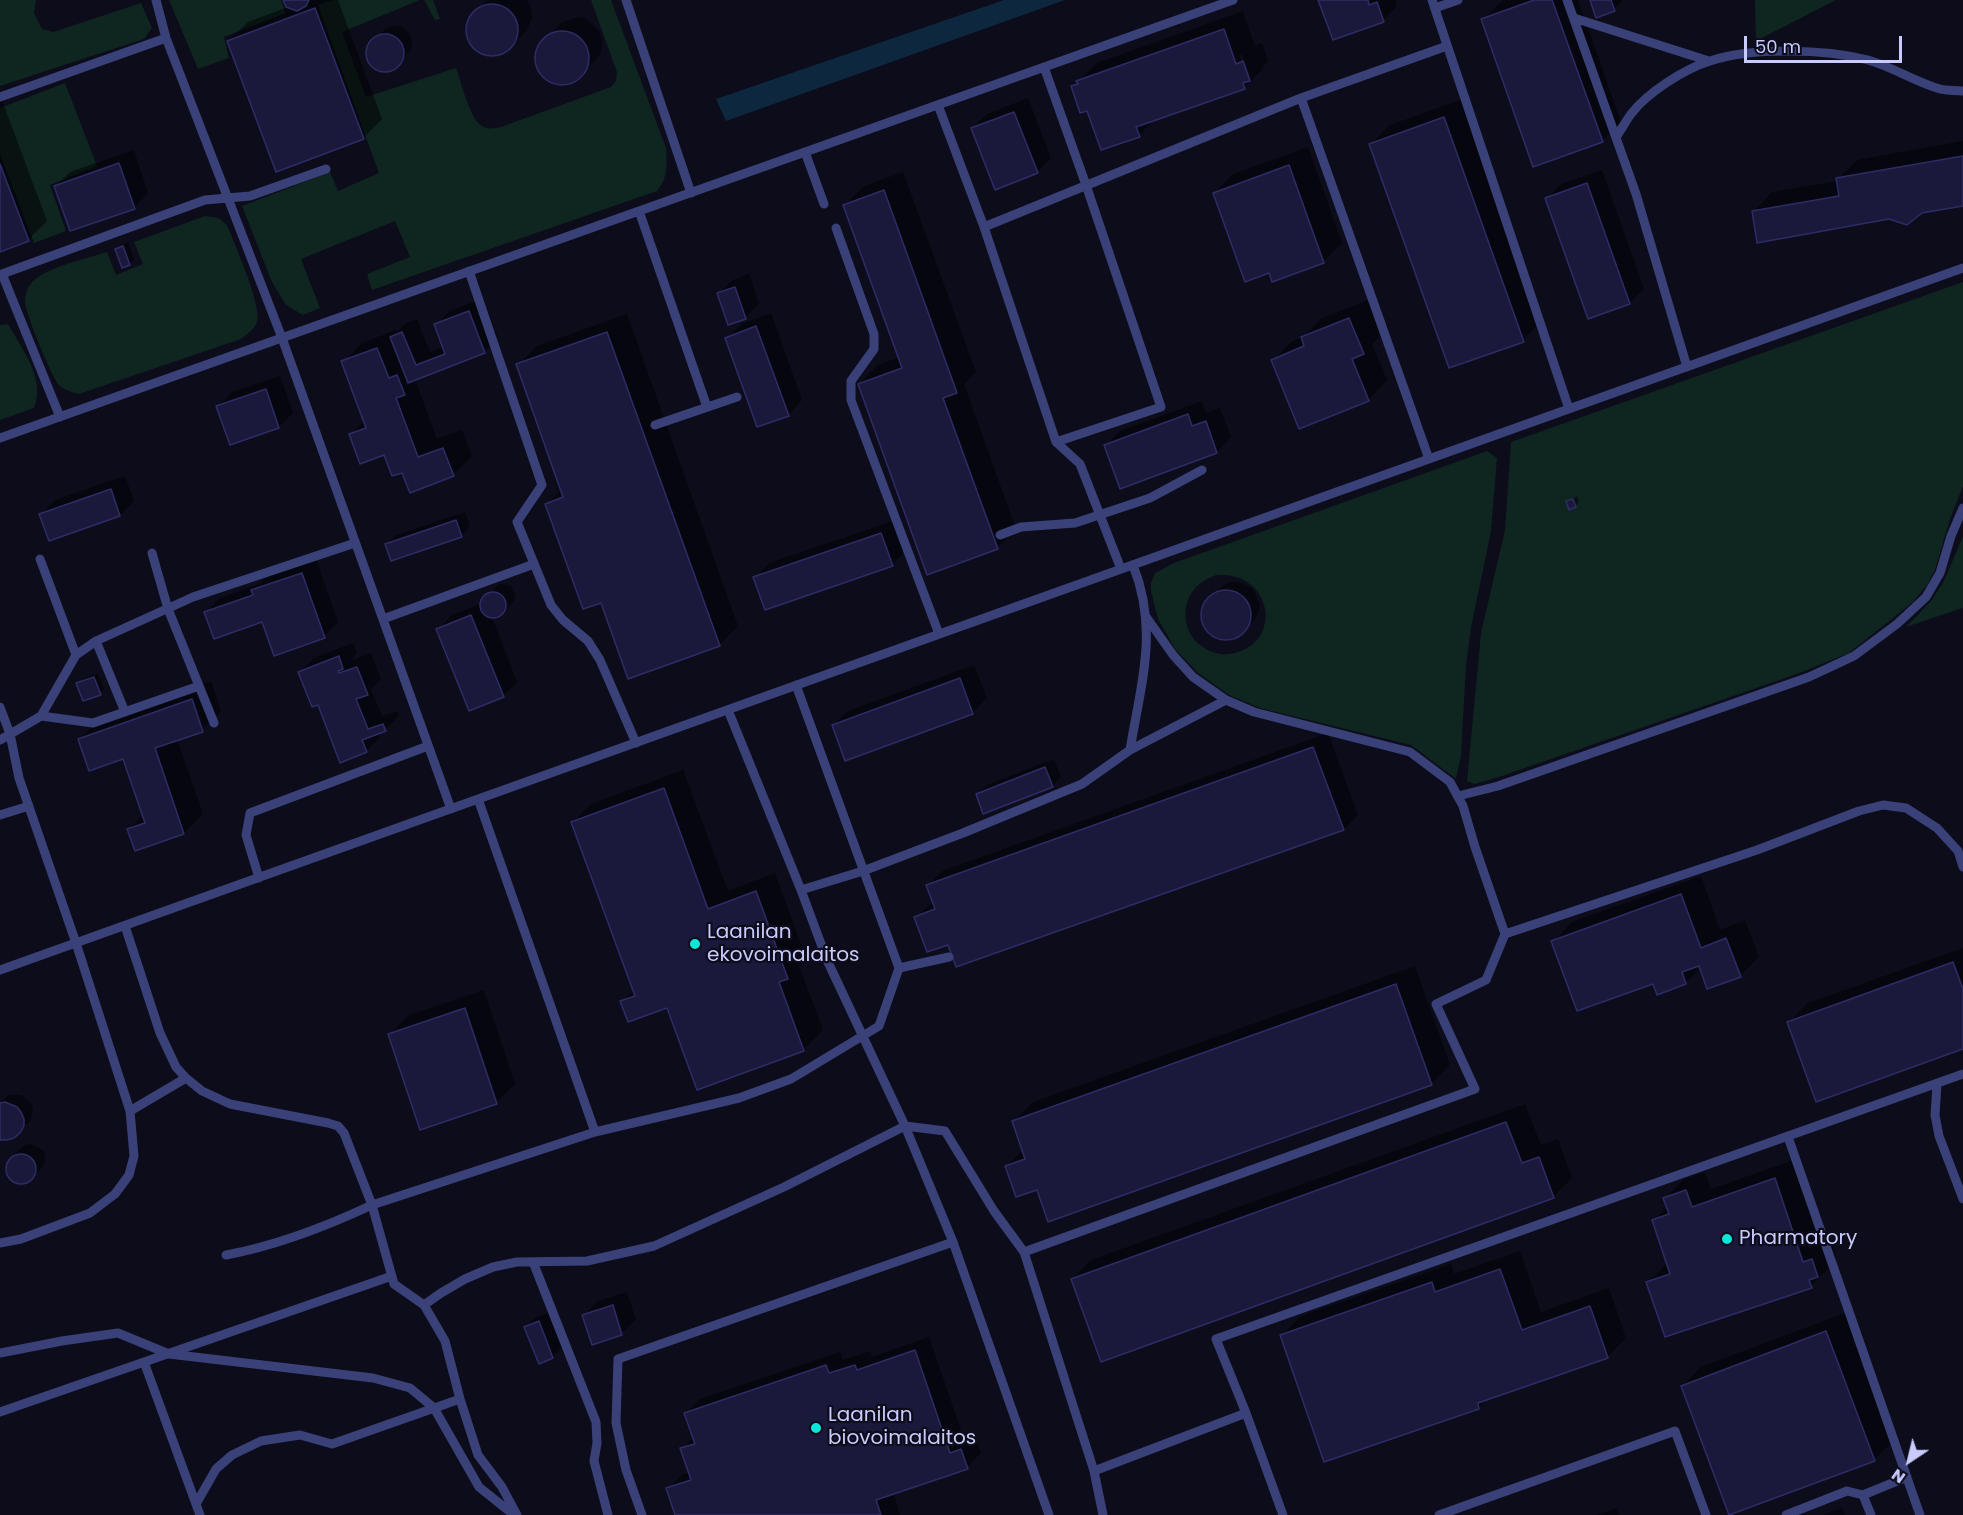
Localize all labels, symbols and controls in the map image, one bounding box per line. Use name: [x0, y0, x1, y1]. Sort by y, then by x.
scale bar: [1747, 24, 1904, 62]
text: 50 m: [1755, 34, 1801, 59]
place label: Laanilan ekovoimalaitos: [707, 921, 859, 968]
marker: Laanilan ekovoimalaitos: [688, 937, 702, 951]
place label: Pharmatory: [1739, 1227, 1857, 1251]
marker: Pharmatory: [1720, 1232, 1734, 1246]
place label: Laanilan biovoimalaitos: [828, 1404, 976, 1451]
marker: Laanilan biovoimalaitos: [809, 1421, 823, 1435]
north arrow: [1879, 1431, 1939, 1491]
text: N: [1887, 1463, 1910, 1489]

